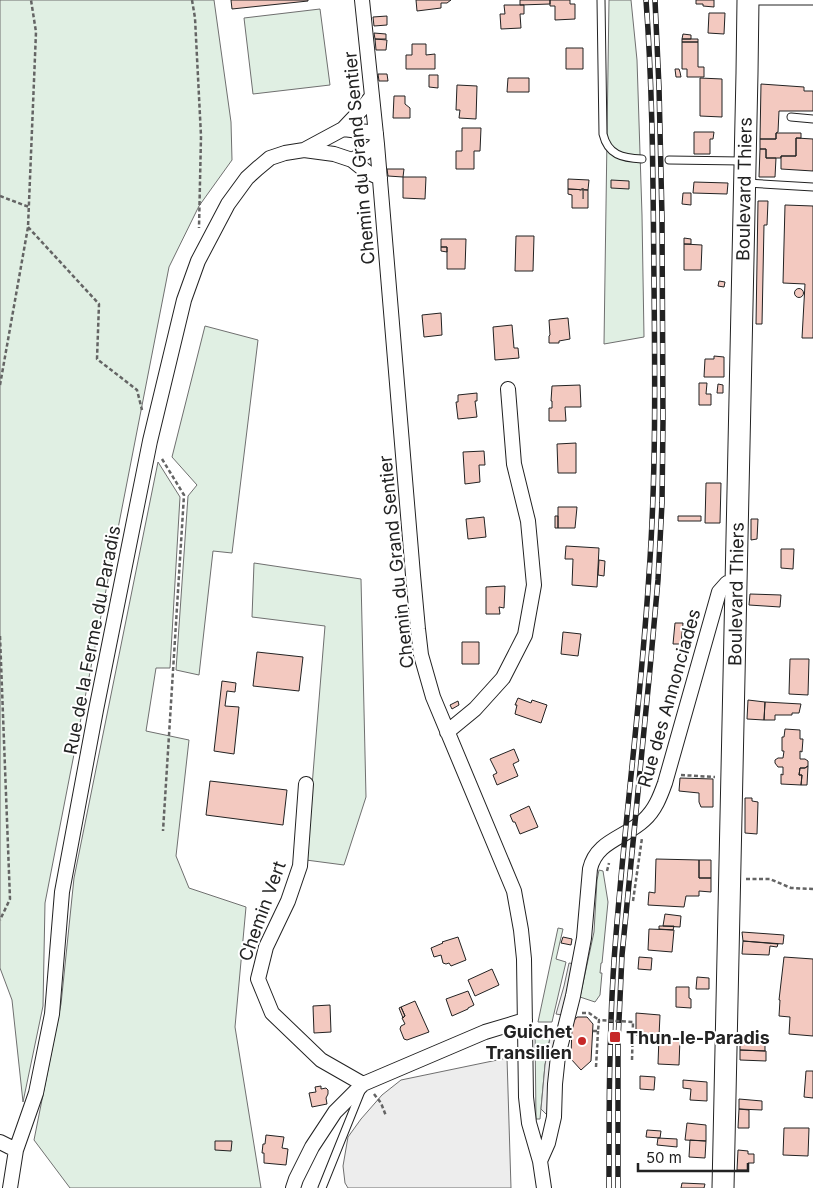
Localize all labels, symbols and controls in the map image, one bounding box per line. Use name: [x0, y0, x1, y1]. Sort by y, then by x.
street label: Chemin du Grand Sentier: [339, 50, 379, 266]
street label: Boulevard Thiers: [732, 117, 756, 261]
house number: 1: [579, 184, 585, 203]
street label: Chemin du Grand Sentier: [374, 454, 418, 670]
street label: Boulevard Thiers: [724, 522, 748, 666]
street label: Rue de la Ferme du Paradis: [59, 524, 125, 756]
street label: Rue des Annonciades: [633, 606, 705, 790]
street label: Chemin Vert: [234, 858, 290, 964]
place label: Guichet Transilien: [486, 1021, 572, 1063]
place label: Thun-le-Paradis: [626, 1027, 770, 1048]
marker: Thun-le-Paradis: [608, 1030, 622, 1044]
marker: Guichet Transilien: [576, 1035, 588, 1047]
scale bar: [638, 1140, 748, 1172]
text: 50 m: [646, 1148, 682, 1167]

